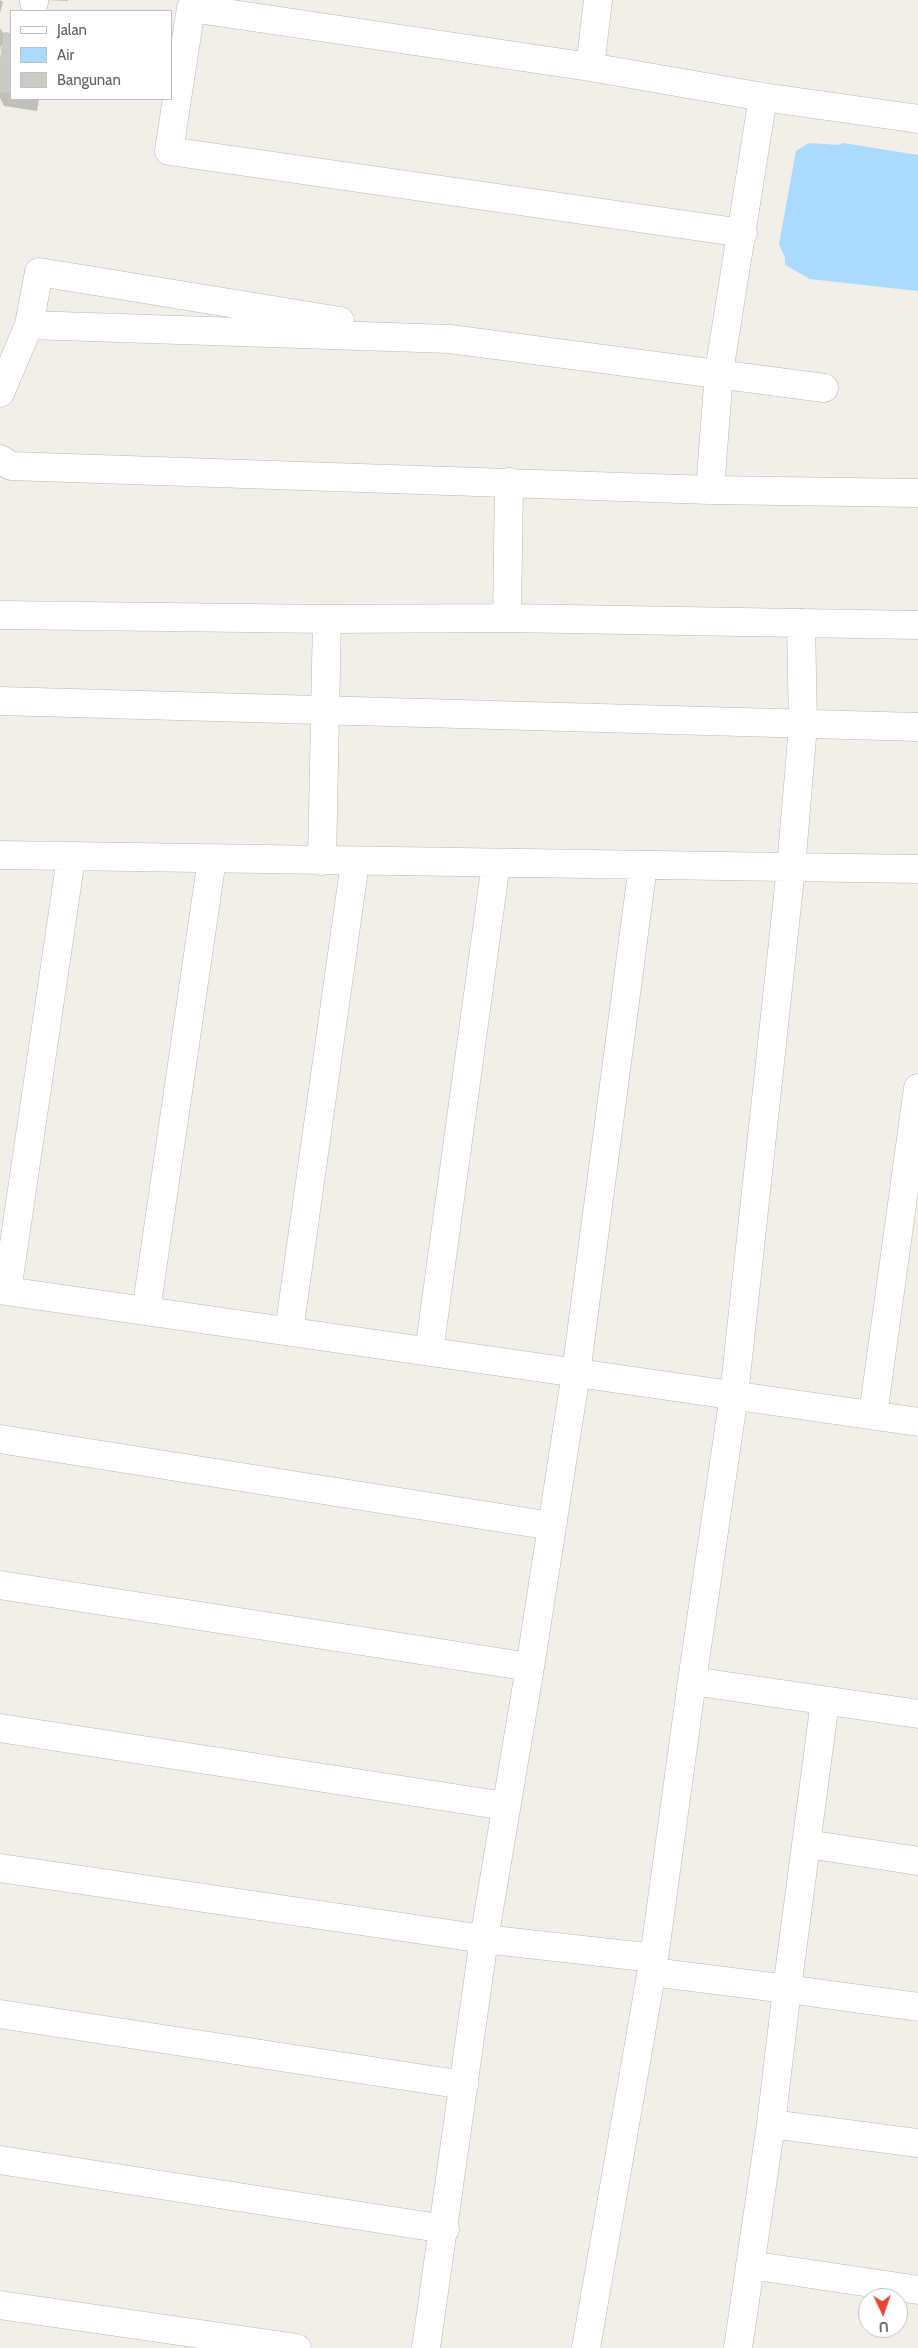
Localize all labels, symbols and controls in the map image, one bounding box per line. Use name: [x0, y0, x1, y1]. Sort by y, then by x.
legend: [10, 10, 172, 100]
text: Jalan: [57, 21, 87, 39]
text: Air: [57, 46, 74, 64]
text: Bangunan: [57, 71, 121, 89]
north arrow: [858, 2288, 908, 2338]
text: U: [878, 2318, 889, 2336]

